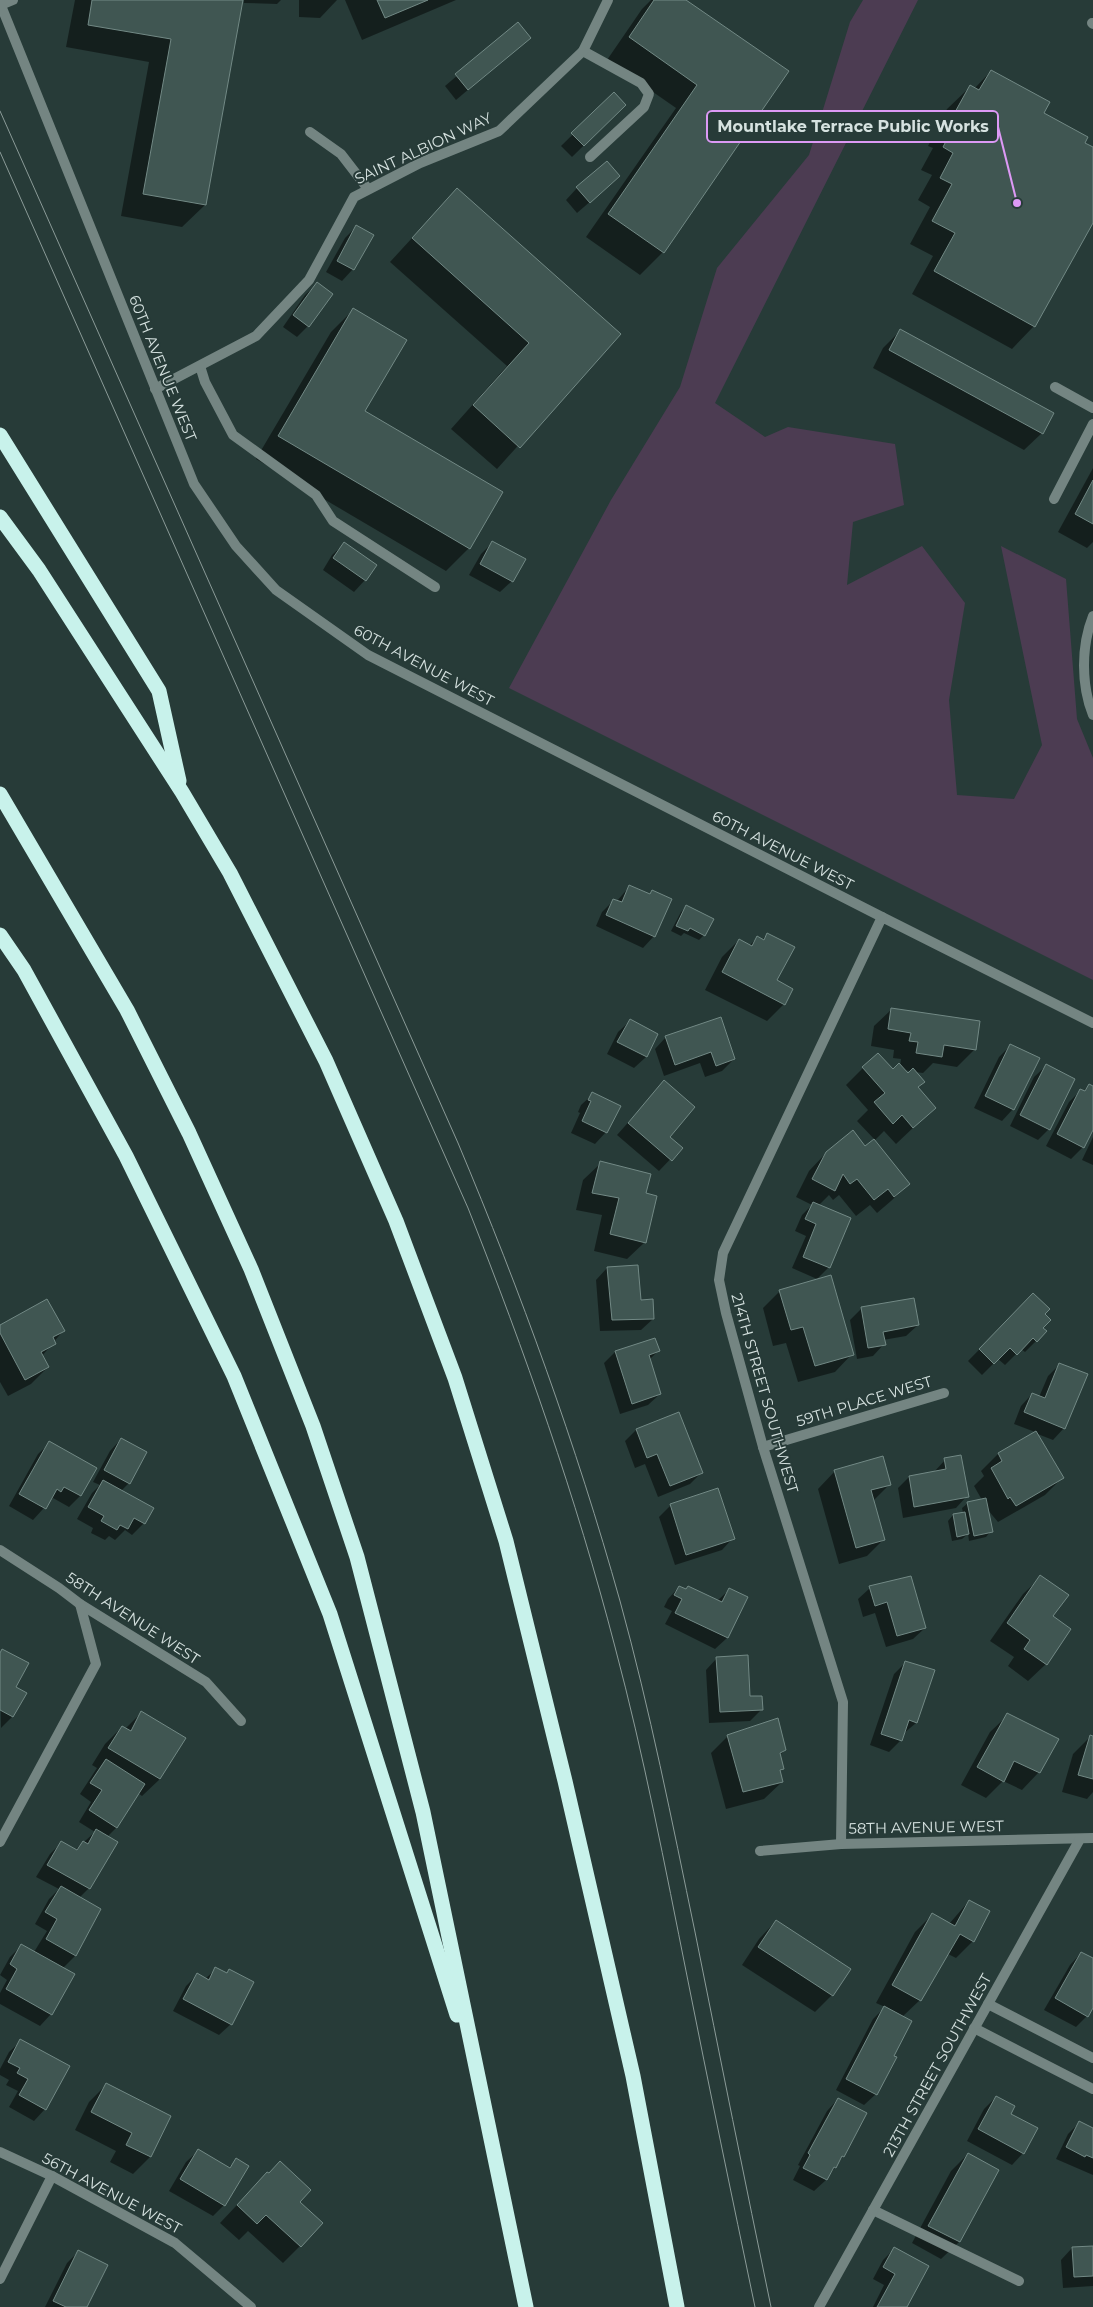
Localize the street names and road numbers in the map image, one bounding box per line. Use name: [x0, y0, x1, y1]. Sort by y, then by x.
street label: SAINT ALBION WAY: [351, 108, 495, 188]
street label: 60TH AVENUE WEST: [125, 292, 201, 444]
street label: 60TH AVENUE WEST: [351, 620, 498, 710]
street label: 60TH AVENUE WEST: [709, 806, 857, 894]
street label: 214TH STREET SOUTHWEST: [727, 1291, 803, 1496]
street label: 59TH PLACE WEST: [794, 1371, 935, 1431]
street label: 58TH AVENUE WEST: [63, 1568, 204, 1668]
street label: 58TH AVENUE WEST: [848, 1816, 1004, 1838]
street label: 213TH STREET SOUTHWEST: [879, 1970, 996, 2160]
street label: 56TH AVENUE WEST: [39, 2148, 185, 2238]

